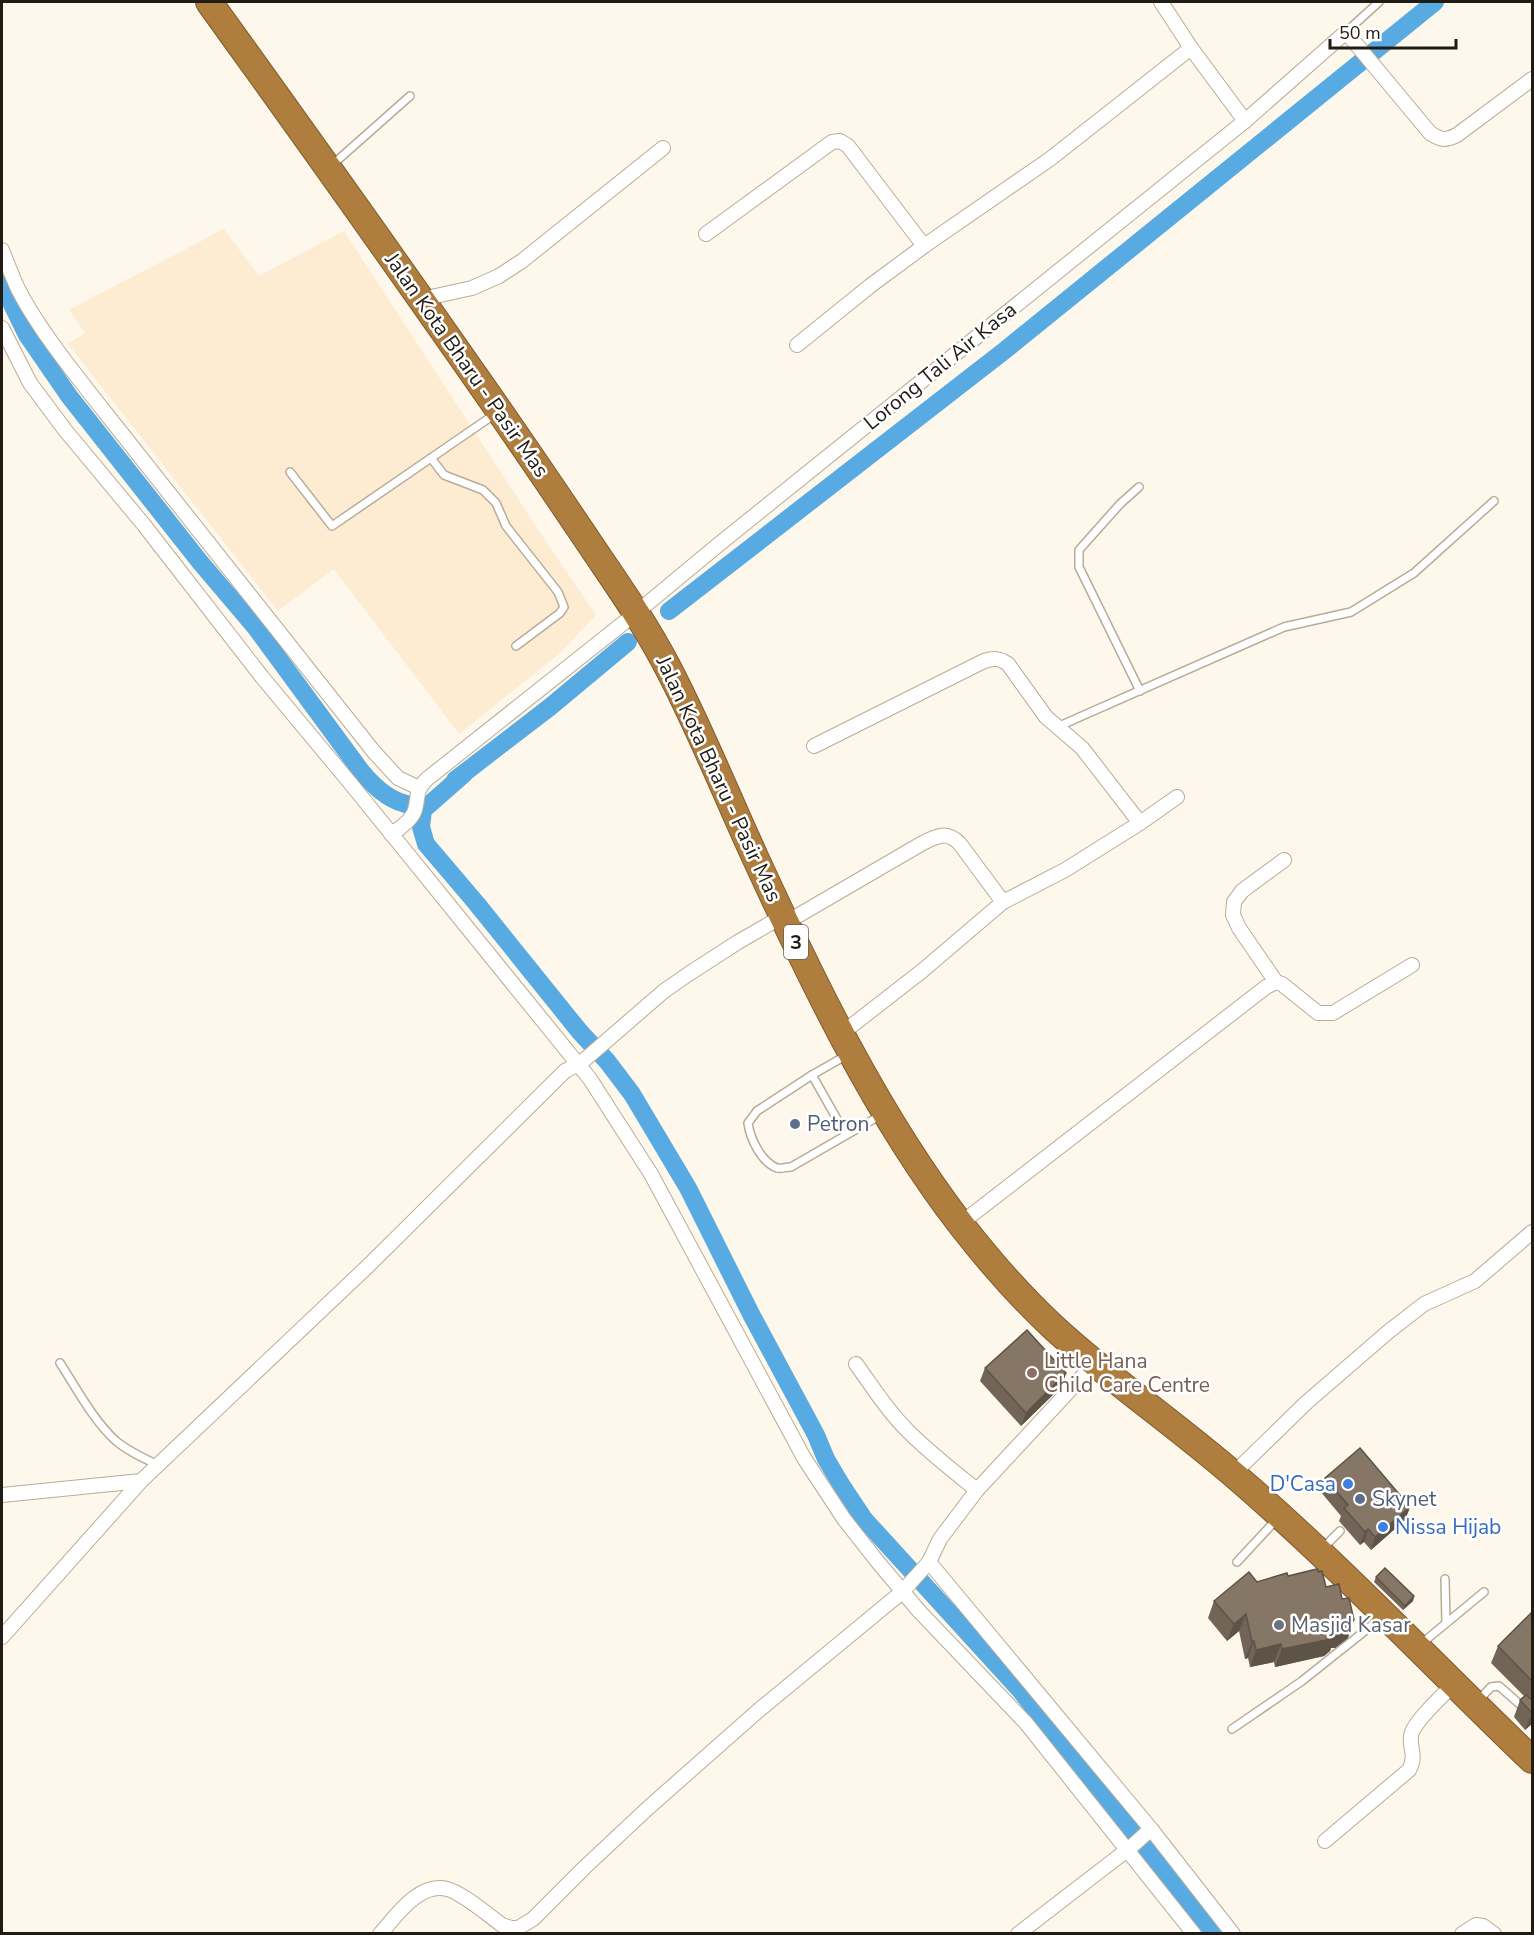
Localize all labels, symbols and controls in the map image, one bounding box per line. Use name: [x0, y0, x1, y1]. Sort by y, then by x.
scale bar: [1330, 12, 1456, 50]
text: 50 m: [1339, 21, 1381, 45]
street label: Jalan Kota Bharu - Pasir Mas: [378, 246, 555, 483]
street label: Lorong Tali Air Kasa: [858, 296, 1022, 436]
street label: Jalan Kota Bharu - Pasir Mas: [649, 651, 788, 906]
road number: 3: [784, 925, 808, 959]
place label: Petron: [807, 1110, 869, 1138]
marker: Petron: [788, 1117, 802, 1131]
place label: Little Hana Child Care Centre: [1044, 1347, 1210, 1399]
marker: Little Hana Child Care Centre: [1025, 1366, 1039, 1380]
place label: D'Casa: [1270, 1470, 1336, 1498]
marker: D'Casa: [1341, 1477, 1355, 1491]
place label: Skynet: [1372, 1485, 1437, 1513]
marker: Skynet: [1353, 1492, 1367, 1506]
place label: Nissa Hijab: [1395, 1513, 1501, 1541]
marker: Nissa Hijab: [1376, 1520, 1390, 1534]
place label: Masjid Kasar: [1291, 1611, 1411, 1639]
marker: Masjid Kasar: [1272, 1618, 1286, 1632]

